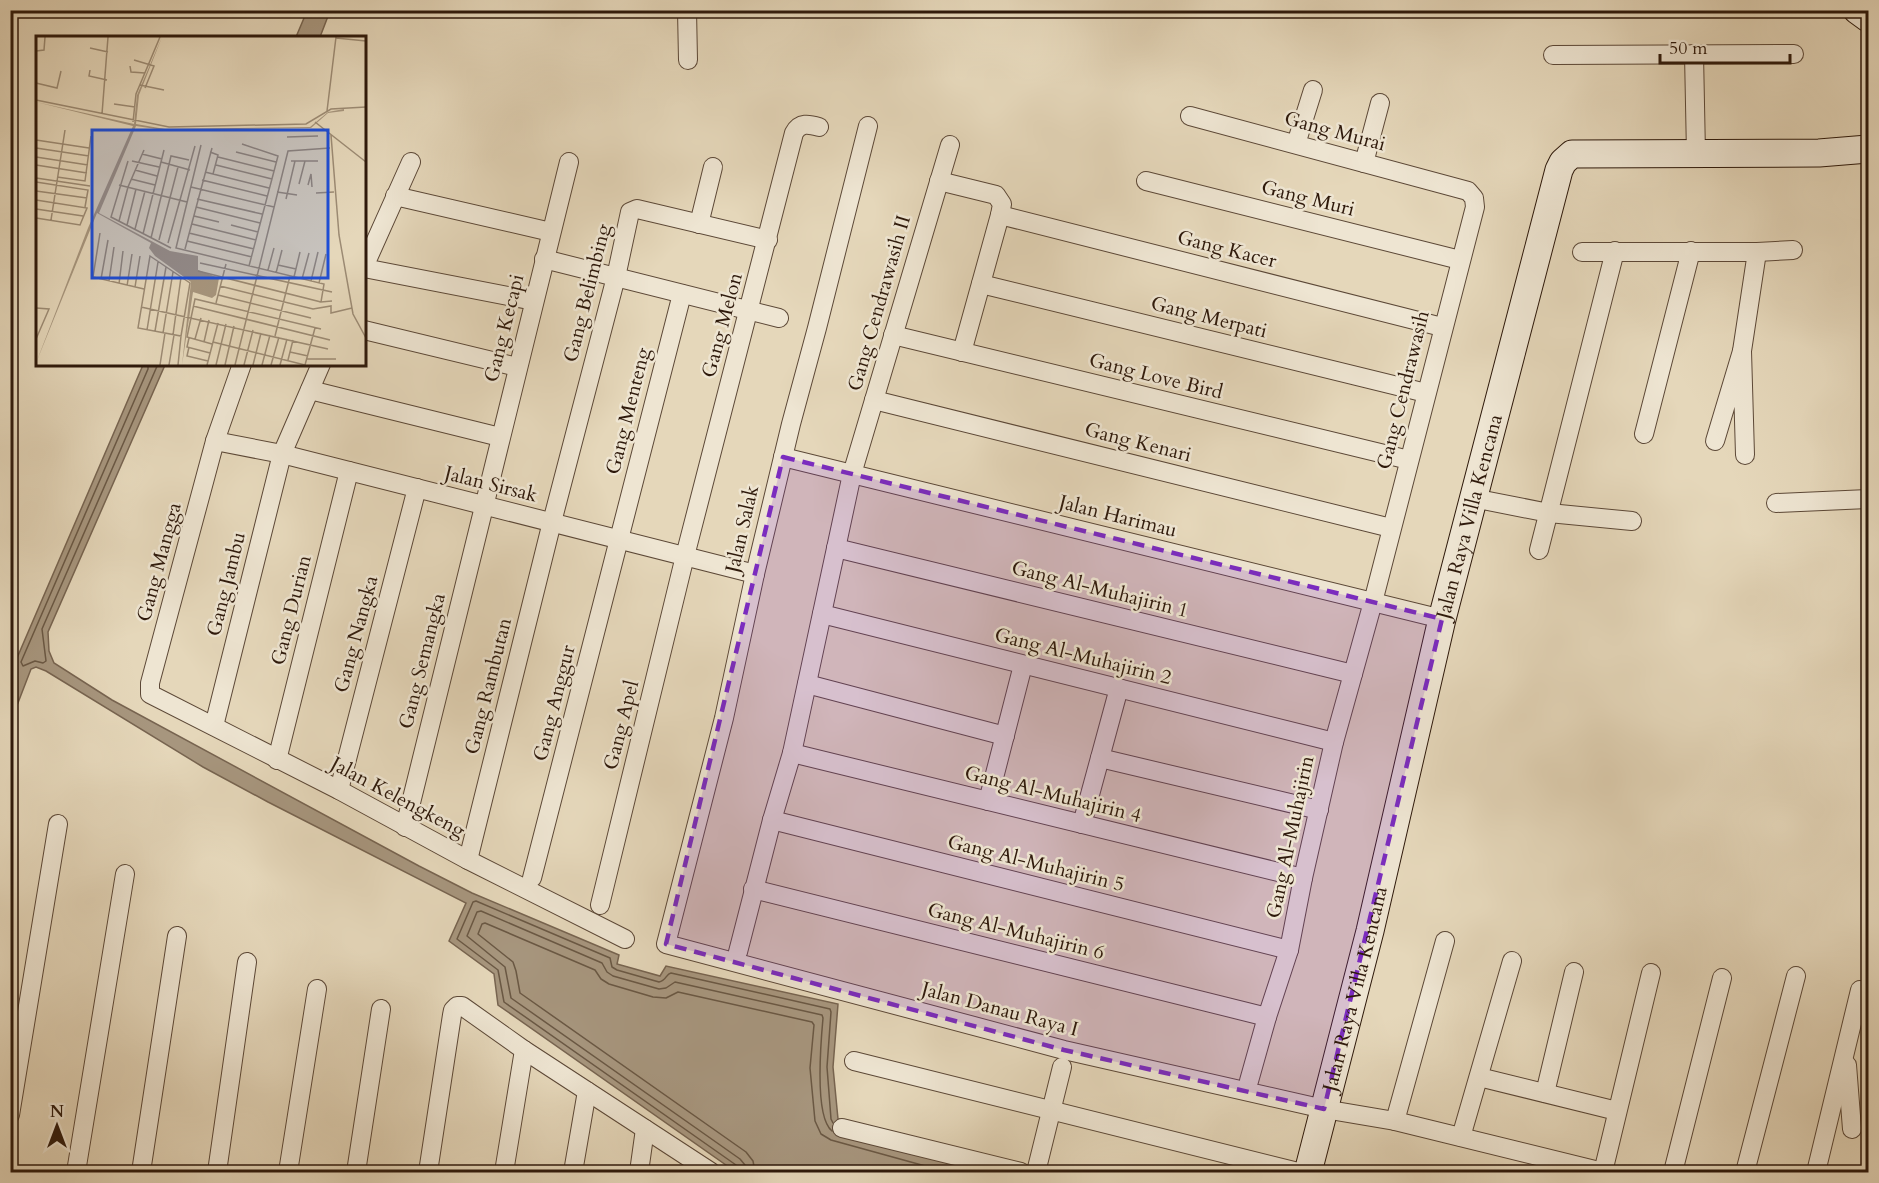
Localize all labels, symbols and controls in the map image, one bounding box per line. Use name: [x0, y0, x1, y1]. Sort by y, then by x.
scale bar: [1660, 27, 1790, 65]
inset map: [36, 36, 366, 366]
text: 50 m: [1669, 36, 1708, 61]
street label: Gang Murai: [1281, 105, 1389, 158]
street label: Gang Muri: [1259, 173, 1358, 223]
street label: Gang Cendrawasih II: [841, 212, 917, 394]
street label: Gang Belimbing: [557, 220, 617, 365]
street label: Gang Kacer: [1175, 224, 1280, 275]
street label: Gang Melon: [695, 269, 749, 380]
street label: Gang Kecapi: [478, 271, 531, 385]
street label: Gang Merpati: [1148, 290, 1270, 345]
street label: Gang Cendrawasih: [1370, 308, 1436, 472]
street label: Gang Menteng: [599, 344, 657, 477]
street label: Gang Love Bird: [1086, 346, 1226, 406]
street label: Jalan Raya Villa Kencana: [1428, 411, 1508, 625]
street label: Gang Kenari: [1082, 416, 1195, 468]
street label: Jalan Sirsak: [439, 459, 541, 509]
street label: Jalan Salak: [718, 482, 765, 578]
street label: Jalan Harimau: [1053, 488, 1180, 544]
street label: Gang Mangga: [130, 499, 188, 625]
street label: Gang Jambu: [200, 529, 252, 639]
street label: Gang Durian: [264, 552, 318, 668]
street label: Gang Al-Muhajirin 1: [1009, 554, 1191, 624]
street label: Gang Nangka: [327, 572, 385, 695]
street label: Gang Semangka: [392, 590, 452, 732]
street label: Gang Rambutan: [458, 614, 518, 757]
street label: Gang Al-Muhajirin 2: [992, 621, 1174, 691]
street label: Gang Anggur: [527, 641, 582, 764]
street label: Gang Apel: [597, 677, 645, 773]
street label: Jalan Kelengkeng: [323, 749, 471, 844]
street label: Gang Al-Muhajirin: [1260, 753, 1321, 921]
street label: Gang Al-Muhajirin 4: [962, 759, 1144, 829]
street label: Gang Al-Muhajirin 5: [945, 828, 1127, 898]
street label: Jalan Raya Villa Kencana: [1315, 883, 1393, 1097]
street label: Gang Al-Muhajirin 6: [925, 896, 1107, 966]
street label: Jalan Danau Raya I: [916, 974, 1081, 1043]
north arrow: [27, 1096, 87, 1156]
text: N: [50, 1101, 64, 1123]

